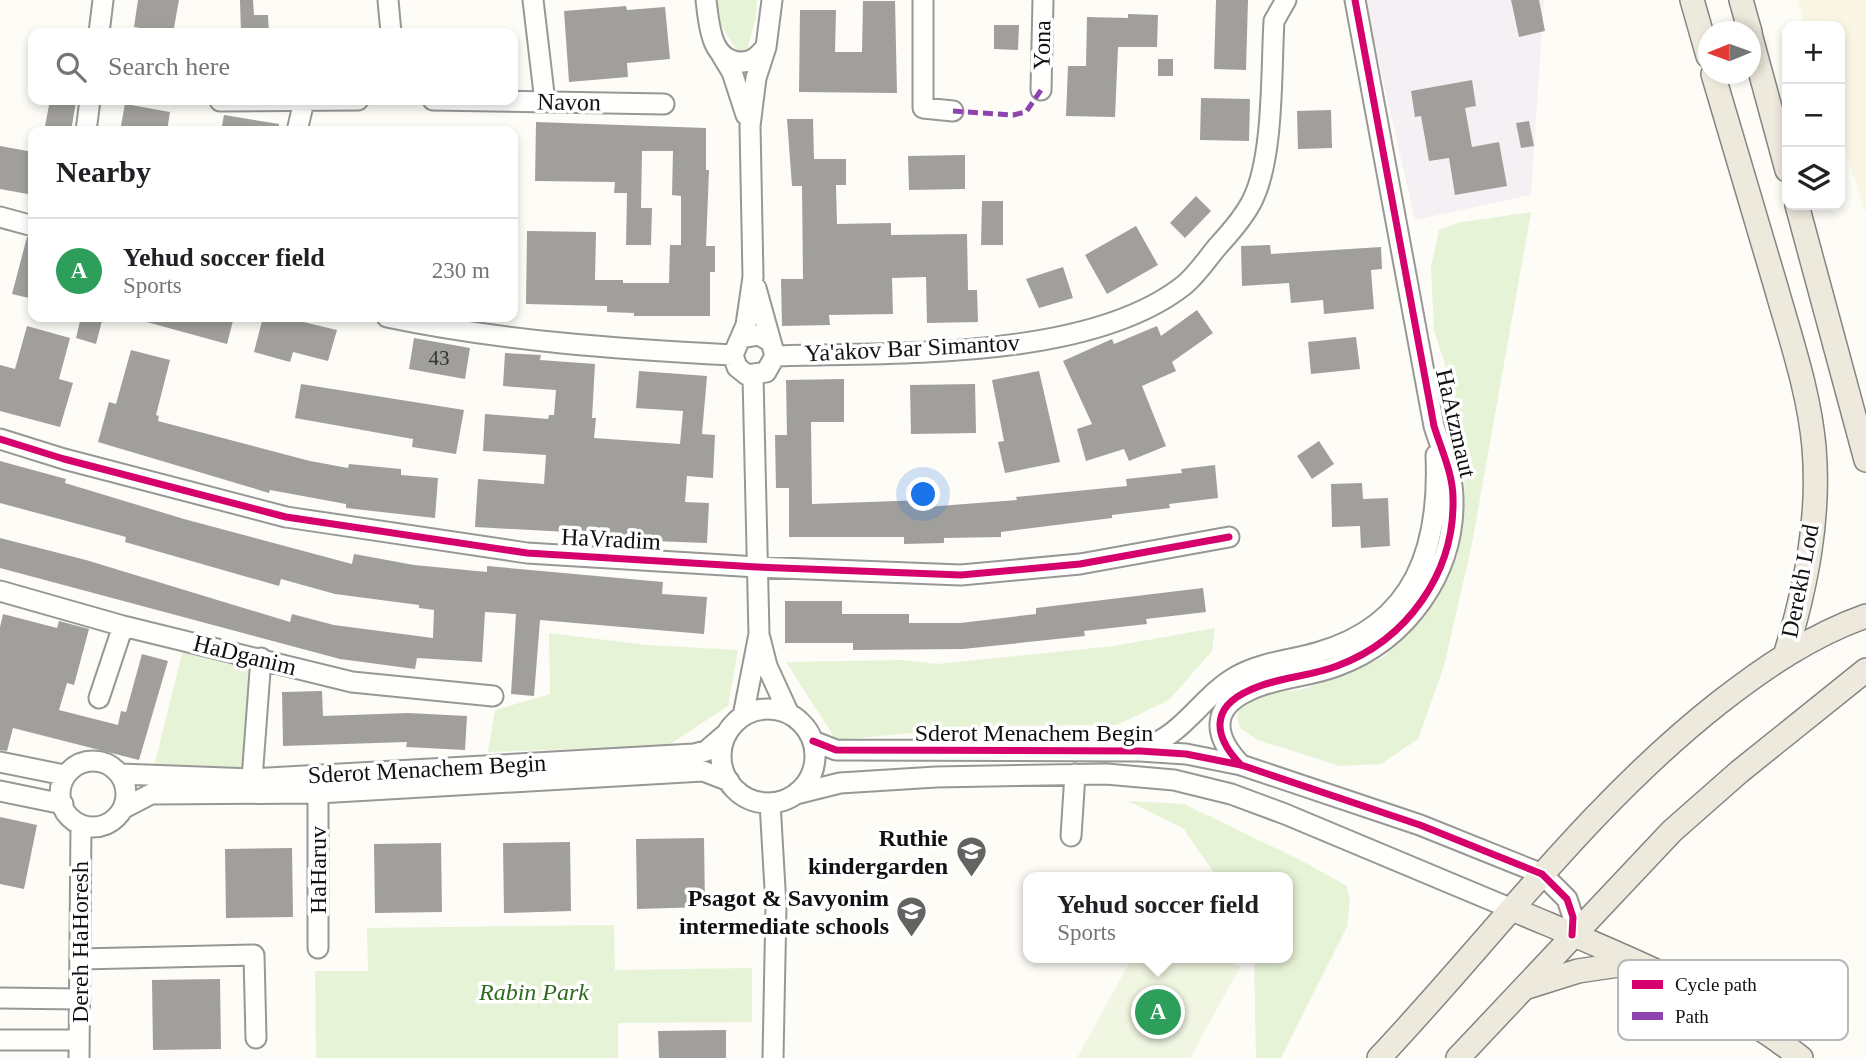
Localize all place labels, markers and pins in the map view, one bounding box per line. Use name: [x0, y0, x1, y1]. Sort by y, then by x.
place label: Ruthie kindergarden: [808, 825, 948, 879]
school or university icon: Ruthie kindergarden: [954, 835, 988, 879]
place label: Psagot & Savyonim intermediate schools: [679, 885, 889, 939]
school or university icon: Psagot & Savyonim intermediate schools: [895, 895, 929, 939]
pin: A: [1135, 986, 1181, 1038]

